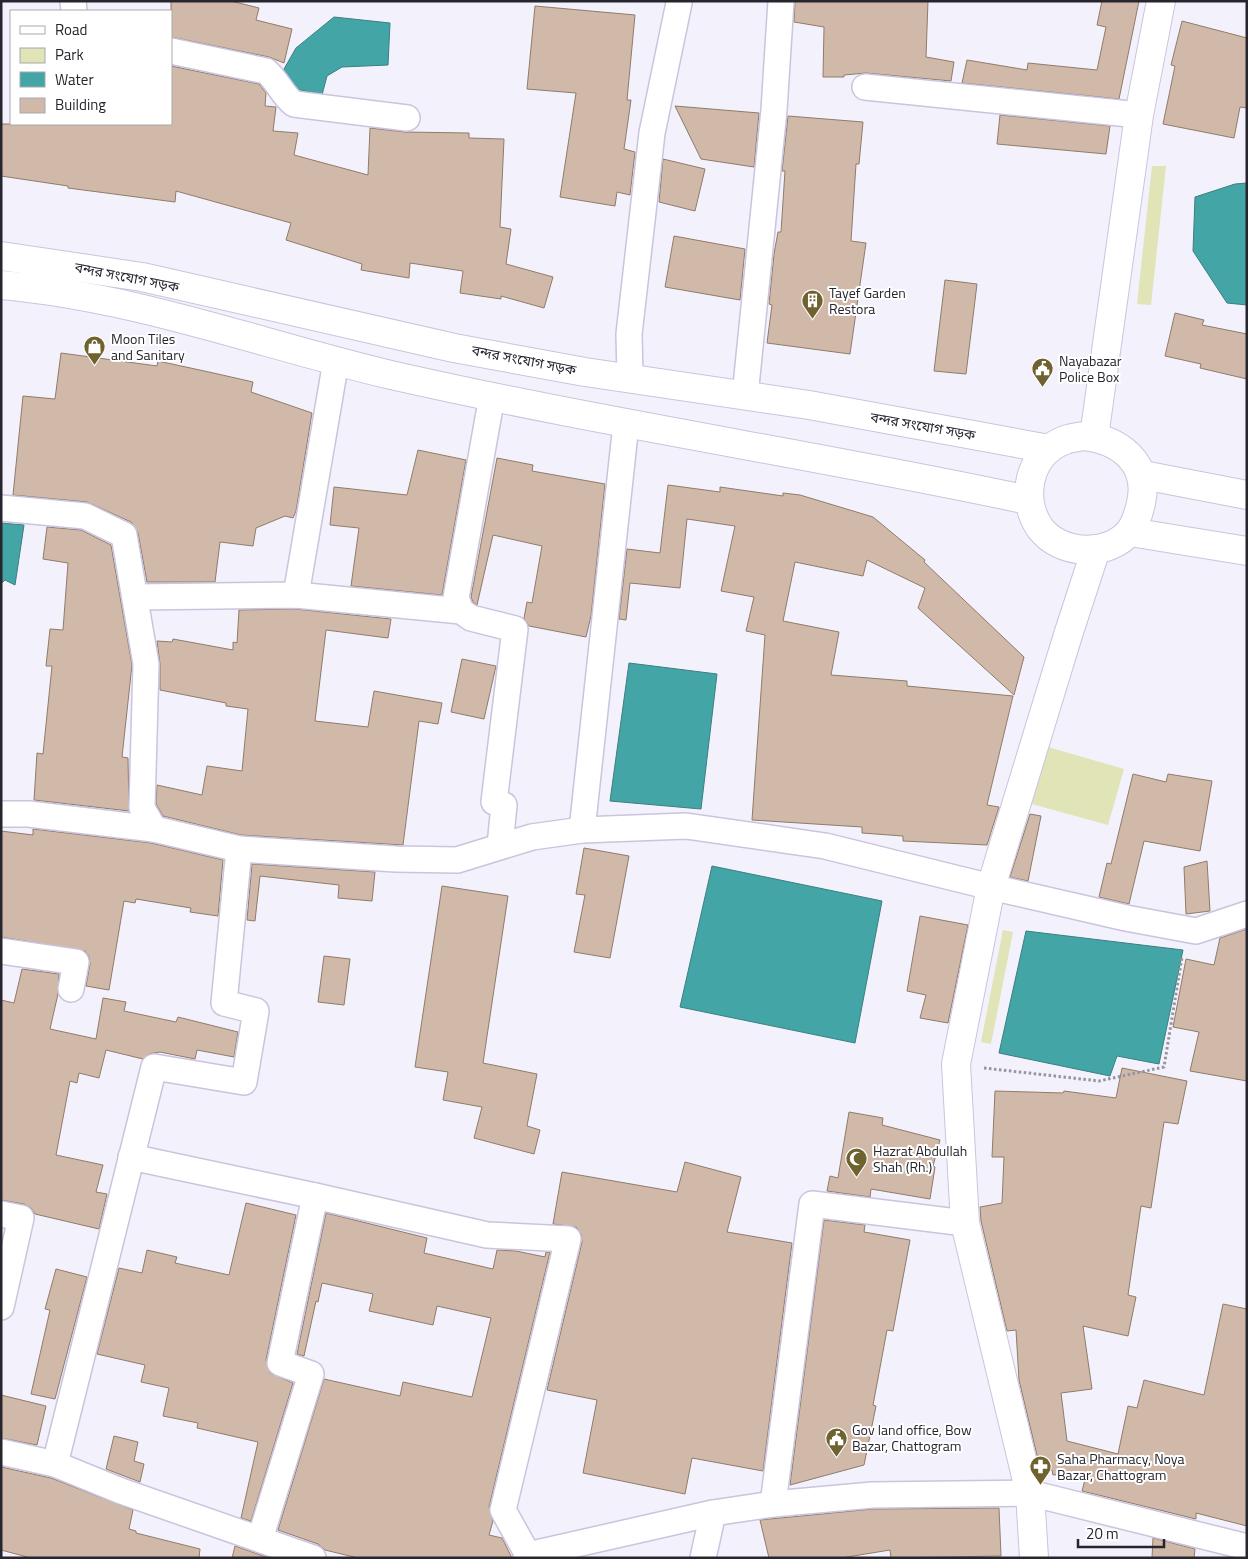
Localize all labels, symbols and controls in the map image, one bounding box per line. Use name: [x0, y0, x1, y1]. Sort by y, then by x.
legend: [10, 10, 172, 125]
text: Road: [55, 18, 87, 41]
text: Park: [55, 43, 84, 66]
text: Water: [55, 68, 94, 91]
text: Building: [55, 93, 106, 116]
street label: বন্দর সংযোগ সড়ক: [72, 256, 182, 297]
place label: Tayef Garden Restora: [829, 282, 906, 319]
building icon: Tayef Garden Restora: [801, 289, 825, 320]
place label: Moon Tiles and Sanitary: [111, 328, 185, 365]
shop icon: Moon Tiles and Sanitary: [83, 335, 107, 366]
street label: বন্দর সংযোগ সড়ক: [469, 339, 579, 380]
place label: Nayabazar Police Box: [1059, 350, 1122, 387]
public building icon: Nayabazar Police Box: [1031, 357, 1055, 388]
street label: বন্দর সংযোগ সড়ক: [868, 406, 978, 445]
place label: Hazrat Abdullah Shah (Rh.): [873, 1140, 967, 1177]
mosque icon: Hazrat Abdullah Shah (Rh.): [845, 1147, 869, 1178]
place label: Gov land office, Bow Bazar, Chattogram: [852, 1419, 972, 1456]
public building icon: Gov land office, Bow Bazar, Chattogram: [824, 1426, 848, 1457]
place label: Saha Pharmacy, Noya Bazar, Chattogram: [1057, 1448, 1184, 1485]
pharmacy icon: Saha Pharmacy, Noya Bazar, Chattogram: [1029, 1455, 1053, 1486]
scale bar: [1078, 1516, 1164, 1548]
text: 20 m: [1086, 1522, 1119, 1545]

